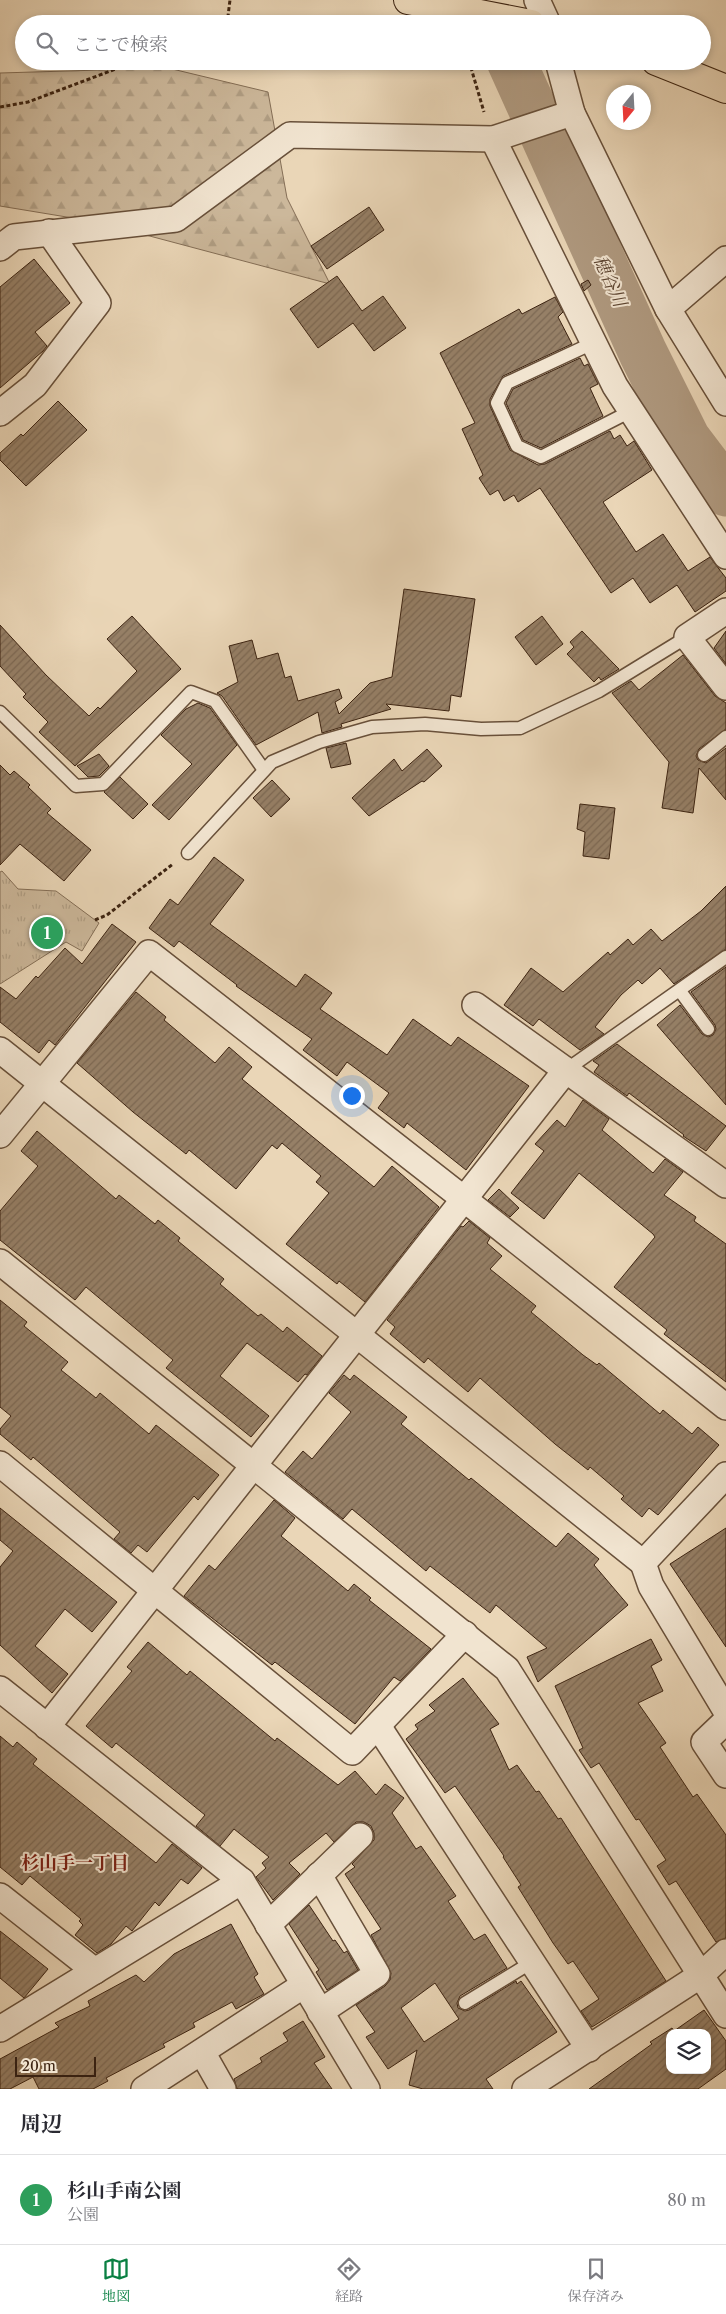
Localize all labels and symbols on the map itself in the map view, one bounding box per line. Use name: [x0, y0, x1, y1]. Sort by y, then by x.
north arrow: [606, 85, 651, 130]
water label: 穂谷川: [589, 252, 632, 312]
pin: 1: [31, 914, 63, 952]
your location: [339, 1083, 365, 1109]
district label: 杉山手一丁目: [21, 1852, 129, 1874]
scale bar: [15, 2054, 96, 2077]

